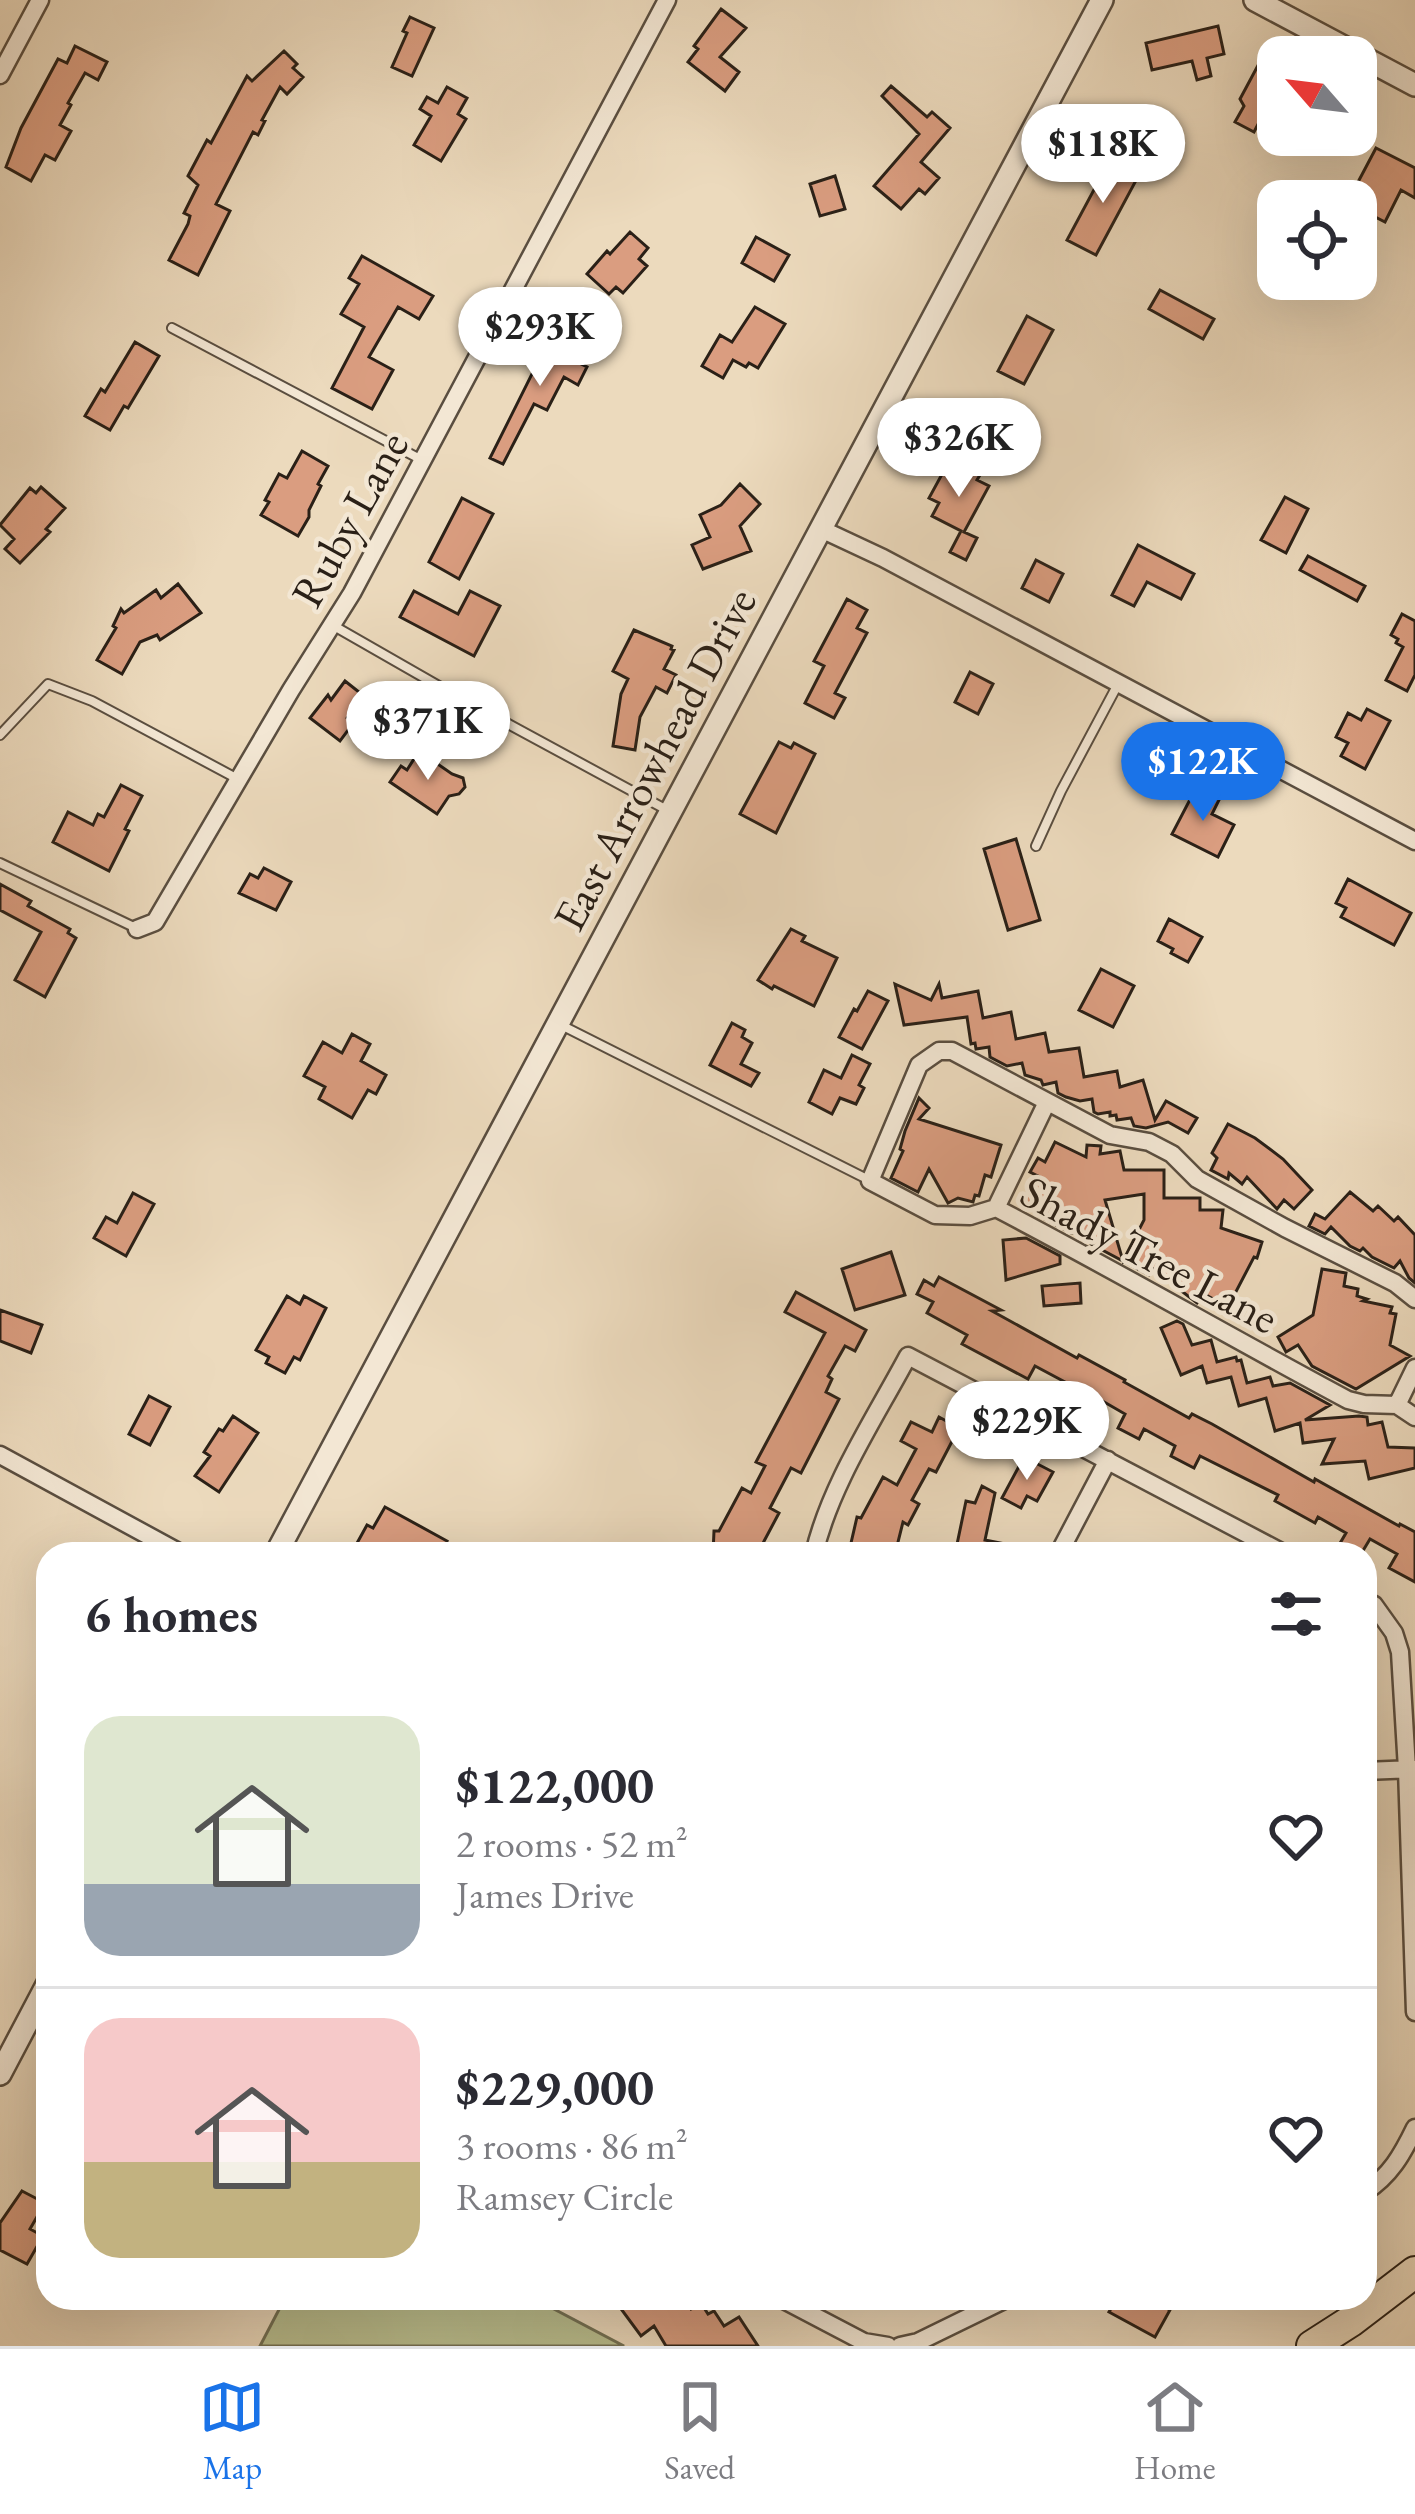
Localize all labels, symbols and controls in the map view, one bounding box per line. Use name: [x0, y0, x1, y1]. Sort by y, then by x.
north arrow: [1257, 36, 1377, 156]
map controls: [1257, 36, 1377, 300]
pin: $118K: [1019, 104, 1187, 206]
text: $118K: [1048, 117, 1158, 168]
button: locate: [1257, 180, 1377, 300]
pin: $293K: [456, 287, 624, 389]
text: $293K: [485, 300, 595, 351]
pin: $326K: [875, 398, 1043, 500]
text: $326K: [904, 411, 1014, 462]
street label: Ruby Lane: [277, 421, 421, 617]
street label: East Arrowhead Drive: [539, 578, 769, 940]
pin: $371K: [344, 681, 512, 783]
text: $371K: [373, 694, 483, 745]
pin: $122K: [1119, 722, 1287, 824]
text: $122K: [1148, 735, 1258, 786]
street label: Shady Tree Lane: [1011, 1162, 1289, 1346]
pin: $229K: [943, 1381, 1111, 1483]
text: $229K: [972, 1394, 1082, 1445]
text: 6 homes: [84, 1581, 258, 1647]
icon: filters: [1263, 1581, 1329, 1647]
text: $122,000: [456, 1752, 654, 1818]
icon: home: [180, 1764, 324, 1908]
icon: heart: [1263, 1803, 1329, 1869]
text: 2 rooms · 52 m²: [456, 1818, 688, 1869]
text: James Drive: [456, 1869, 634, 1920]
text: $229,000: [456, 2054, 654, 2120]
icon: home: [180, 2066, 324, 2210]
icon: heart: [1263, 2105, 1329, 2171]
text: 3 rooms · 86 m²: [456, 2120, 688, 2171]
text: Ramsey Circle: [456, 2171, 673, 2222]
tab: Map: [199, 2374, 265, 2489]
tab: Saved: [664, 2374, 735, 2489]
tab: Home: [1134, 2374, 1216, 2489]

